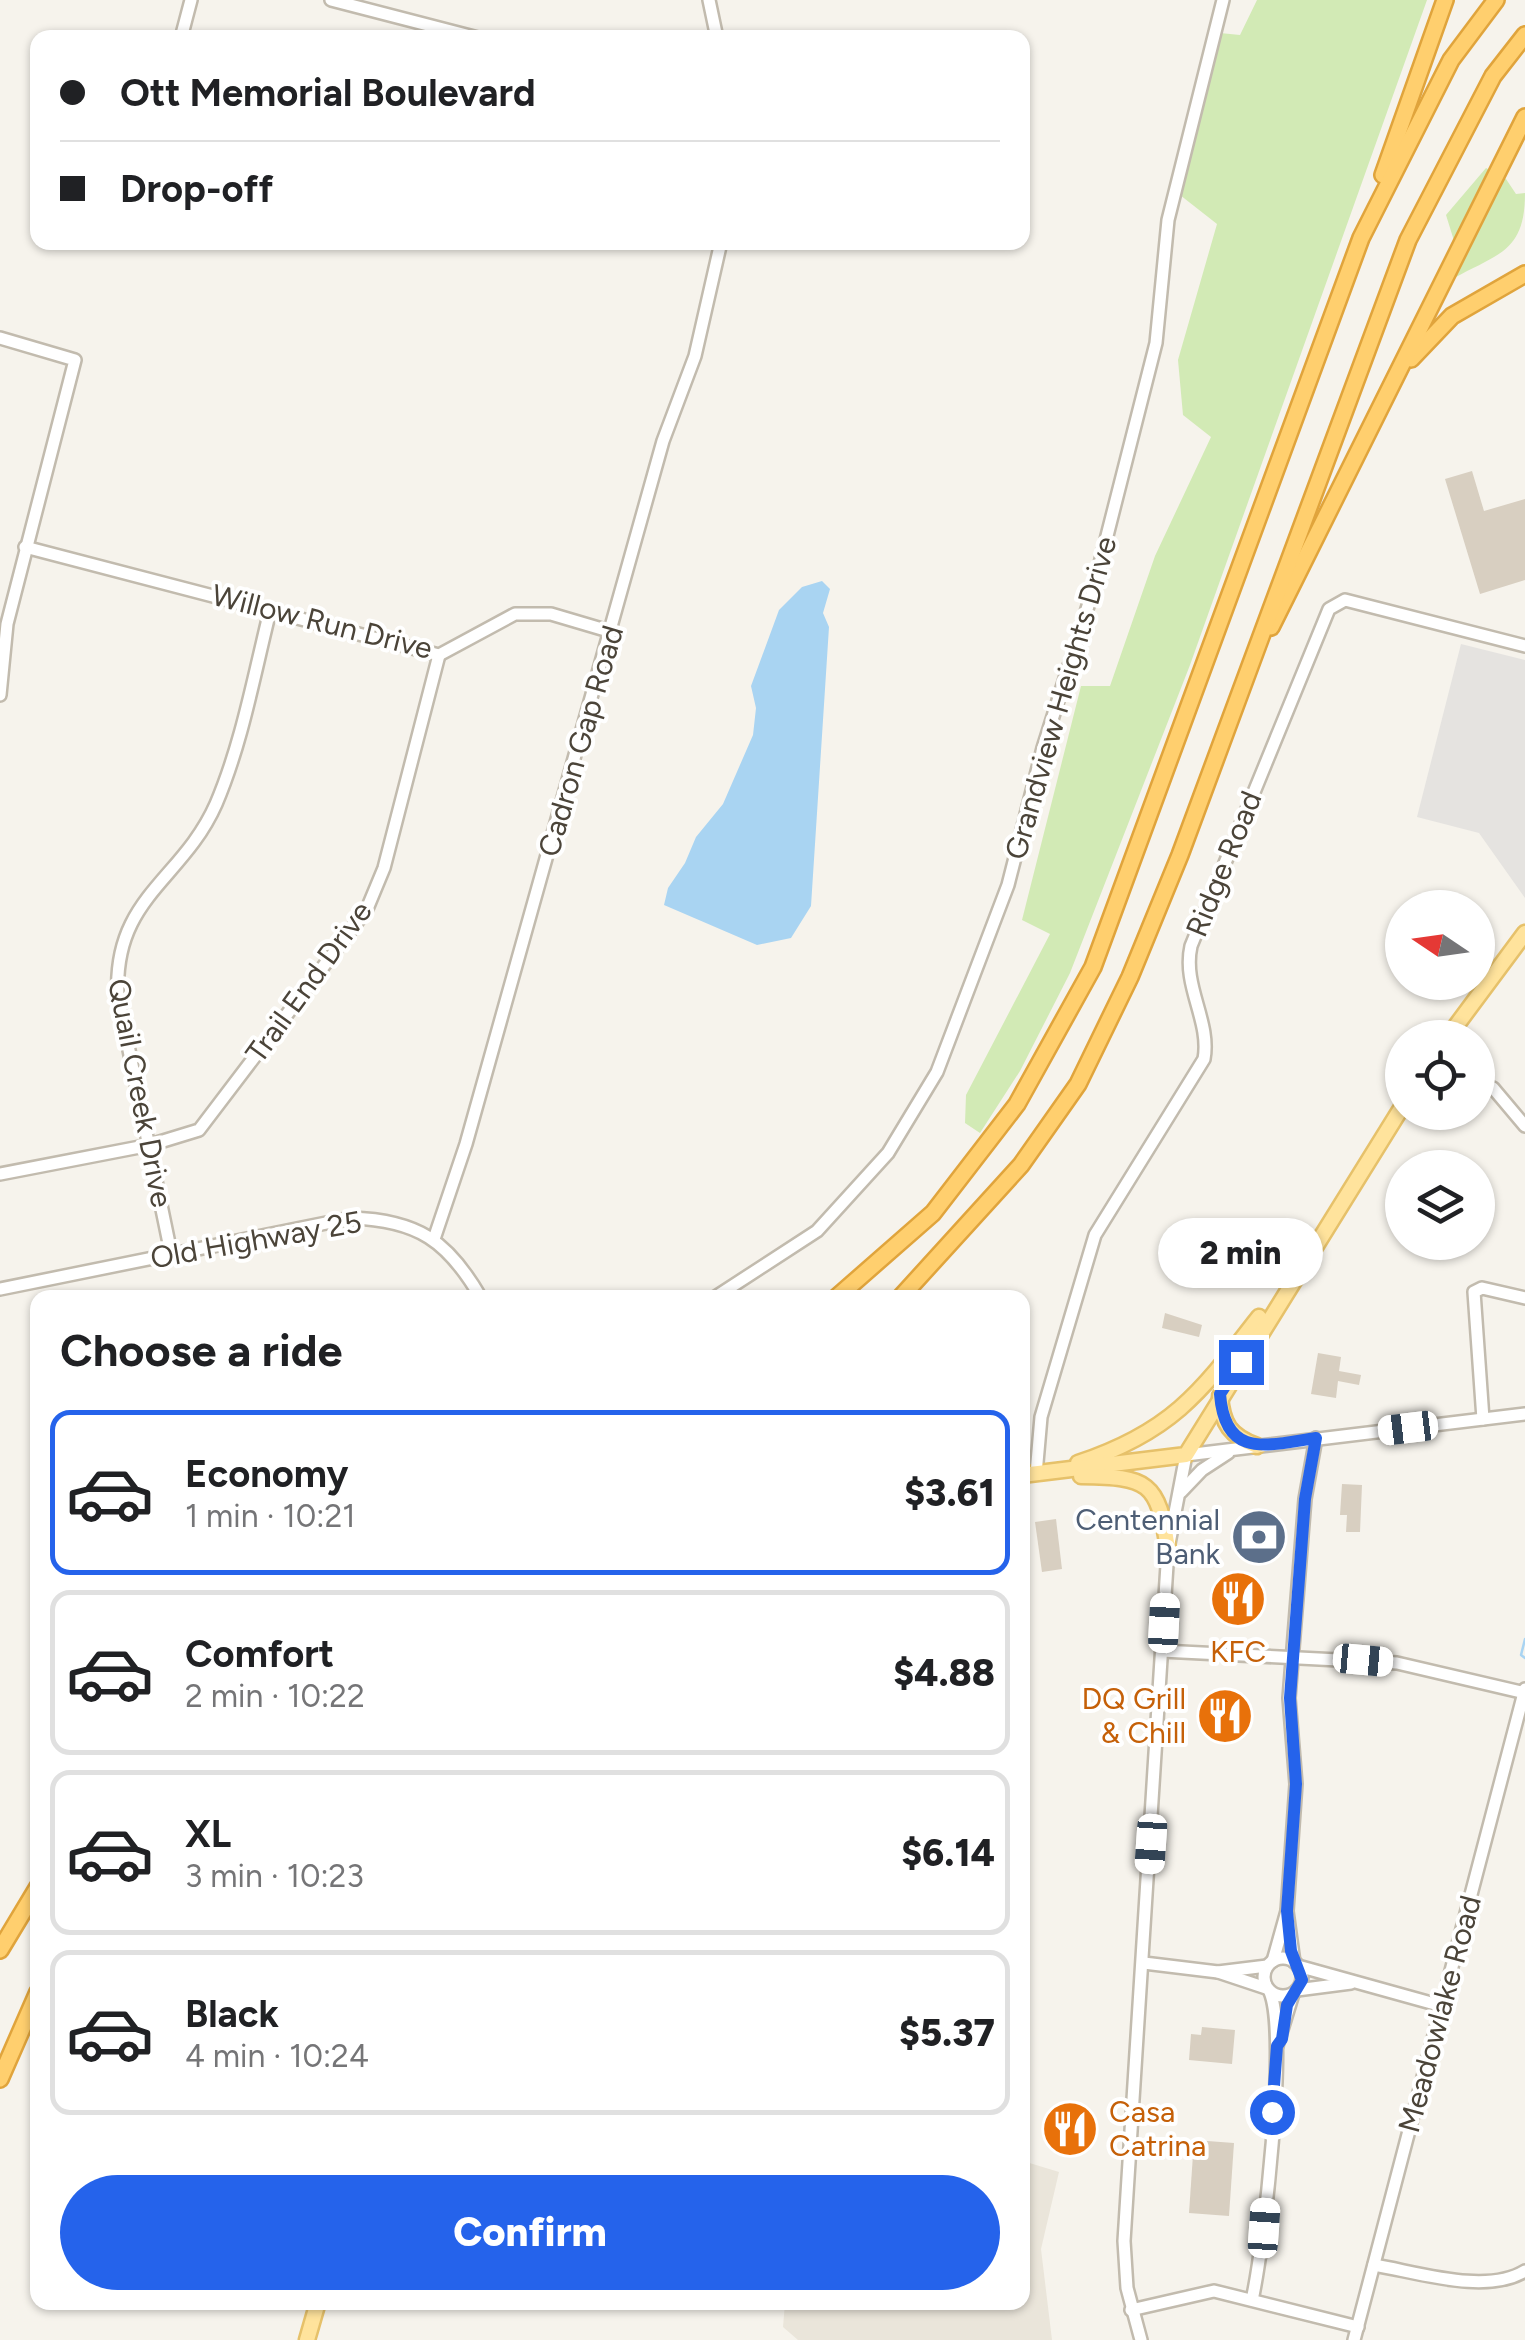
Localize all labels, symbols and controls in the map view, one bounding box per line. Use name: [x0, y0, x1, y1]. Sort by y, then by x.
text: Ott Memorial Boulevard: [120, 70, 536, 116]
text: Drop-off: [120, 166, 273, 212]
street label: Grandview Heights Drive: [997, 532, 1124, 864]
street label: Willow Run Drive: [208, 576, 436, 667]
street label: Cadron Gap Road: [530, 621, 631, 861]
street label: Ridge Road: [1178, 786, 1269, 942]
north arrow: [1385, 890, 1495, 1000]
map controls: [1385, 890, 1495, 1260]
street label: Trail End Drive: [238, 894, 380, 1070]
street label: Quail Creek Drive: [100, 975, 181, 1210]
button: locate: [1385, 1020, 1495, 1130]
button: layers: [1385, 1150, 1495, 1260]
street label: Old Highway 25: [147, 1203, 364, 1276]
callout: 2 min: [1158, 1217, 1324, 1287]
text: 2 min: [1200, 1234, 1281, 1272]
text: Choose a ride: [60, 1323, 342, 1377]
route end: [1219, 1340, 1264, 1385]
car: [1376, 1409, 1440, 1447]
icon: car: [65, 1448, 155, 1538]
text: Economy: [185, 1451, 348, 1497]
text: $3.61: [904, 1470, 995, 1516]
text: 1 min · 10:21: [185, 1497, 356, 1535]
place label: Centennial Bank: [1075, 1501, 1220, 1572]
bank icon: Centennial Bank: [1229, 1507, 1289, 1567]
restaurant icon: KFC: [1208, 1569, 1268, 1629]
car: [1147, 1592, 1181, 1654]
icon: car: [65, 1628, 155, 1718]
text: Comfort: [185, 1631, 334, 1677]
place label: KFC: [1210, 1633, 1266, 1670]
car: [1332, 1642, 1394, 1678]
text: $4.88: [893, 1650, 995, 1696]
text: 2 min · 10:22: [185, 1677, 365, 1715]
place label: DQ Grill & Chill: [1081, 1680, 1186, 1751]
restaurant icon: DQ Grill & Chill: [1195, 1686, 1255, 1746]
icon: car: [65, 1808, 155, 1898]
text: XL: [185, 1811, 231, 1857]
car: [1134, 1813, 1168, 1875]
text: $6.14: [901, 1830, 995, 1876]
text: 3 min · 10:23: [185, 1857, 364, 1895]
street label: Meadowlake Road: [1390, 1891, 1489, 2137]
icon: car: [65, 1988, 155, 2078]
text: Black: [185, 1991, 279, 2037]
text: $5.37: [899, 2010, 995, 2056]
text: 4 min · 10:24: [185, 2037, 369, 2075]
route start: [1250, 2090, 1295, 2135]
place label: Casa Catrina: [1109, 2093, 1206, 2164]
restaurant icon: Casa Catrina: [1040, 2099, 1100, 2159]
button: Confirm: [60, 2175, 1000, 2290]
car: [1247, 2197, 1281, 2259]

